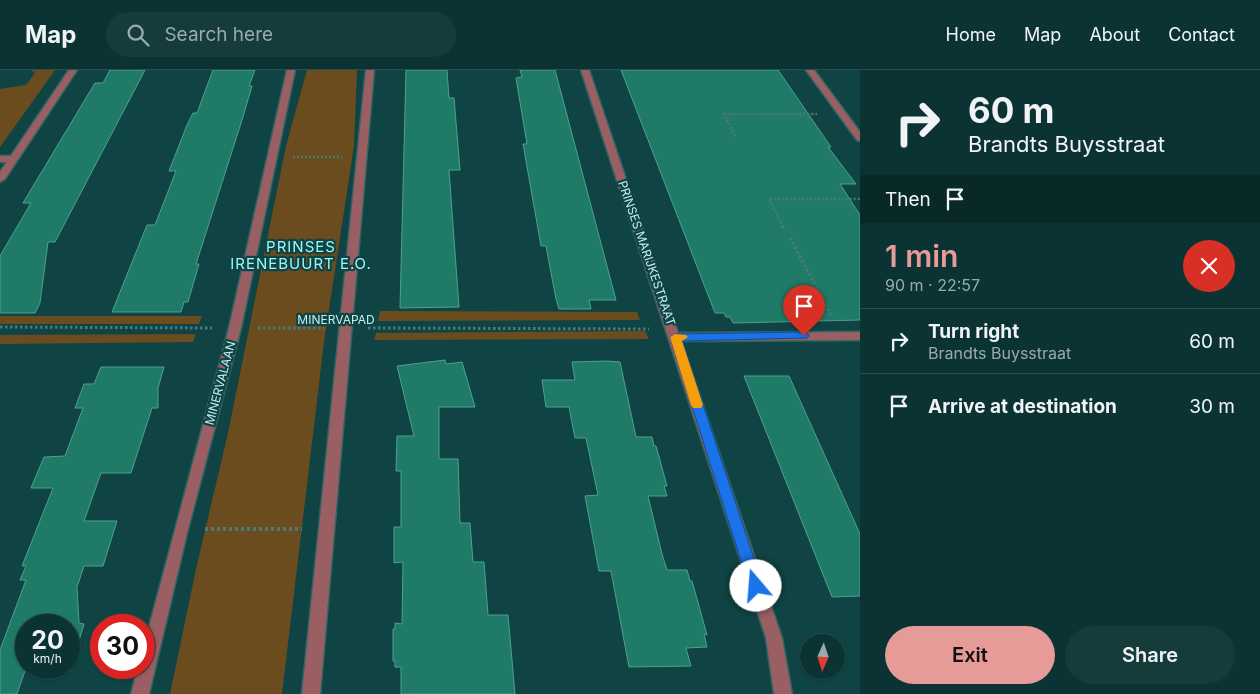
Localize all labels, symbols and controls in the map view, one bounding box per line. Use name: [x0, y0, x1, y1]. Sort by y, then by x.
search box: [106, 12, 456, 57]
text: Map: [25, 20, 76, 49]
icon: search: [124, 21, 152, 49]
text: Search here: [164, 23, 273, 46]
text: Home: [946, 24, 996, 45]
text: Map: [1024, 24, 1061, 45]
text: About: [1089, 24, 1140, 45]
text: Contact: [1168, 24, 1235, 45]
text: 60 m: [968, 89, 1055, 131]
icon: right: [885, 90, 950, 155]
text: Brandts Buysstraat: [968, 131, 1165, 157]
street label: PRINSES MARIJKESTRAAT: [615, 178, 679, 328]
icon: arrive: [941, 185, 969, 213]
text: Then: [885, 188, 931, 211]
district label: PRINSES IRENEBUURT E.O.: [230, 237, 372, 273]
text: 1 min: [885, 238, 958, 274]
button: close: [1183, 240, 1235, 292]
text: 90 m · 22:57: [885, 275, 980, 295]
pin: [783, 285, 825, 336]
icon: arrive: [790, 292, 818, 320]
street label: MINERVAPAD: [297, 312, 375, 327]
text: Turn right: [928, 320, 1019, 343]
icon: right: [885, 327, 913, 355]
text: 60 m: [1189, 330, 1235, 353]
street label: MINERVALAAN: [202, 339, 238, 427]
text: Brandts Buysstraat: [928, 343, 1071, 363]
icon: arrive: [885, 392, 913, 420]
text: Arrive at destination: [928, 395, 1117, 418]
text: 30 m: [1189, 395, 1235, 418]
position arrow: [729, 559, 781, 611]
speed limit sign: 30: [90, 614, 155, 679]
text: 20: [31, 625, 64, 655]
button: Exit: [885, 626, 1055, 684]
button: Share: [1065, 626, 1235, 684]
north arrow: [800, 634, 845, 679]
map controls: [800, 634, 845, 679]
text: km/h: [33, 651, 62, 666]

